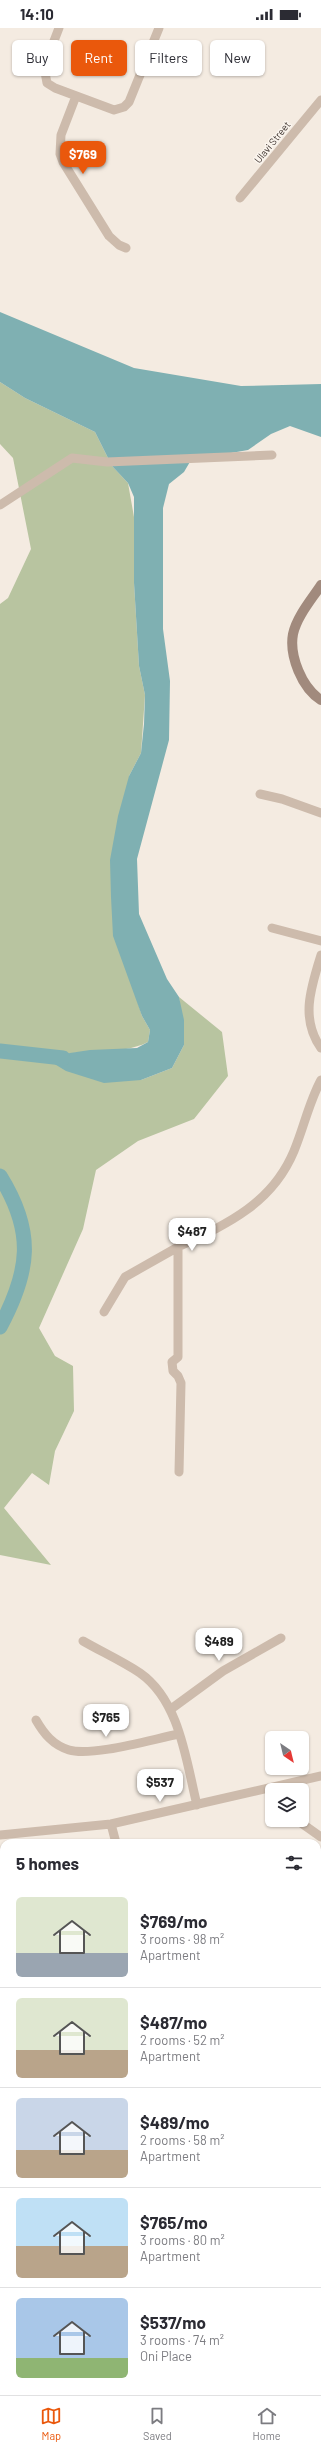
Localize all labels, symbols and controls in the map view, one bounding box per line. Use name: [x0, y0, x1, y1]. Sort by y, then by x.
text: 14:10: [20, 5, 54, 23]
chip: Buy: [12, 40, 63, 76]
chip: Rent: [71, 40, 127, 76]
chip: Filters: [135, 40, 202, 76]
chip: New: [210, 40, 265, 76]
street label: Ulavi Street: [251, 118, 293, 165]
pin: $769: [59, 141, 107, 175]
text: $769: [69, 146, 97, 162]
pin: $487: [168, 1218, 216, 1252]
text: $487: [178, 1223, 206, 1239]
pin: $489: [195, 1628, 243, 1662]
text: $489: [204, 1633, 234, 1649]
pin: $765: [82, 1704, 130, 1738]
text: $765: [92, 1709, 120, 1725]
north arrow: [265, 1731, 309, 1775]
map controls: [265, 1731, 309, 1827]
pin: $537: [136, 1769, 184, 1803]
text: $537: [146, 1774, 174, 1790]
button: layers: [265, 1783, 309, 1827]
icon: filters: [283, 1852, 305, 1874]
text: 5 homes: [16, 1853, 79, 1873]
text: $769/mo: [140, 1911, 207, 1931]
icon: home: [48, 1913, 96, 1961]
text: 3 rooms · 98 m²: [140, 1931, 224, 1947]
text: Apartment: [140, 1947, 201, 1963]
text: $487/mo: [140, 2012, 207, 2032]
icon: home: [48, 2014, 96, 2062]
text: 2 rooms · 52 m²: [140, 2032, 225, 2048]
text: Apartment: [140, 2048, 201, 2064]
text: $489/mo: [140, 2112, 209, 2132]
icon: home: [48, 2114, 96, 2162]
text: 2 rooms · 58 m²: [140, 2132, 224, 2148]
text: Apartment: [140, 2148, 201, 2164]
text: $765/mo: [140, 2212, 208, 2232]
icon: home: [48, 2214, 96, 2262]
text: 3 rooms · 80 m²: [140, 2232, 225, 2248]
text: Apartment: [140, 2248, 201, 2264]
text: $537/mo: [140, 2312, 206, 2332]
icon: home: [48, 2314, 96, 2362]
text: 3 rooms · 74 m²: [140, 2332, 224, 2348]
text: Oni Place: [140, 2348, 192, 2364]
tab: Map: [40, 2405, 62, 2442]
tab: Saved: [143, 2405, 172, 2442]
tab: Home: [253, 2405, 281, 2442]

